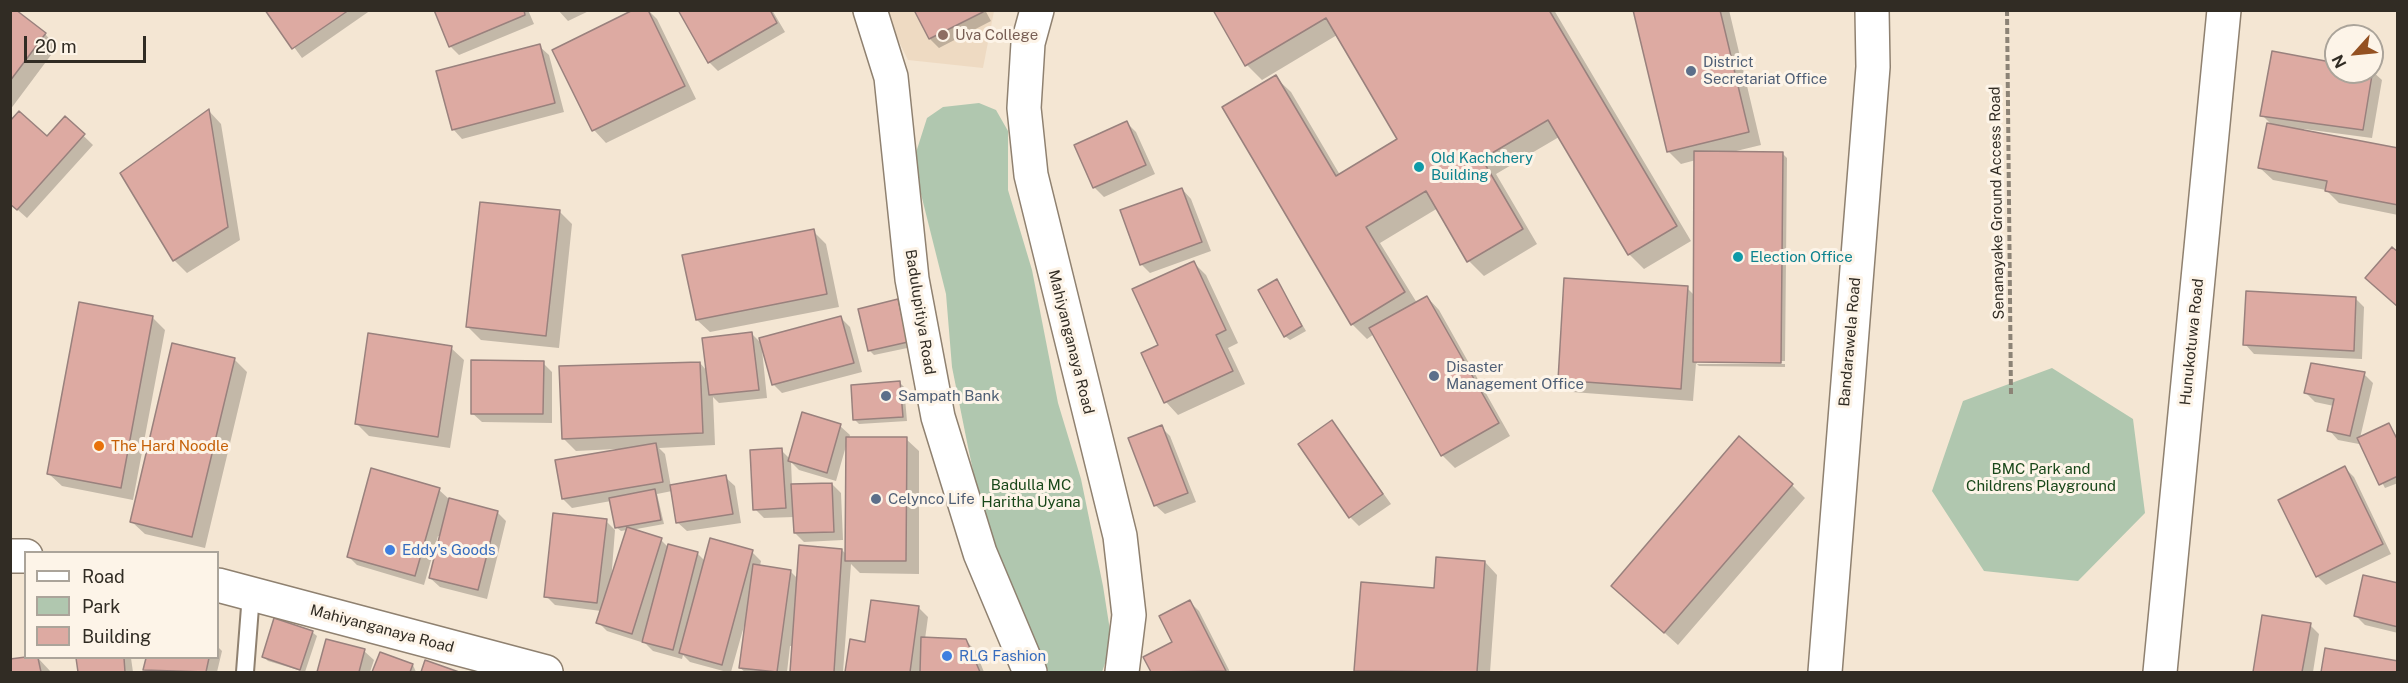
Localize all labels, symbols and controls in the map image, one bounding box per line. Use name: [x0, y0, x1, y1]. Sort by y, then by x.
scale bar: [27, 24, 148, 62]
north arrow: [2324, 24, 2384, 84]
place label: Uva College: [955, 26, 1038, 44]
marker: Uva College: [936, 28, 950, 42]
text: 20 m: [35, 36, 77, 57]
text: N: [2328, 52, 2351, 71]
place label: District Secretariat Office: [1703, 53, 1827, 88]
marker: District Secretariat Office: [1684, 64, 1698, 78]
street label: Senanayake Ground Access Road: [1986, 86, 2008, 320]
place label: Old Kachchery Building: [1431, 149, 1533, 184]
marker: Old Kachchery Building: [1412, 160, 1426, 174]
street label: Badulupitiya Road: [901, 248, 939, 376]
place label: Election Office: [1750, 248, 1853, 266]
marker: Election Office: [1731, 250, 1745, 264]
street label: Mahiyanganaya Road: [1044, 268, 1098, 416]
street label: Bandarawela Road: [1835, 277, 1865, 407]
street label: Hunukotuwa Road: [2176, 278, 2208, 406]
place label: Disaster Management Office: [1446, 358, 1584, 393]
marker: Disaster Management Office: [1427, 369, 1441, 383]
place label: Sampath Bank: [898, 387, 1000, 405]
marker: Sampath Bank: [879, 389, 893, 403]
place label: The Hard Noodle: [111, 437, 229, 455]
marker: The Hard Noodle: [92, 439, 106, 453]
park label: BMC Park and Childrens Playground: [1966, 460, 2116, 495]
park label: Badulla MC Haritha Uyana: [981, 476, 1081, 511]
place label: Celynco Life: [888, 490, 975, 508]
marker: Celynco Life: [869, 492, 883, 506]
place label: Eddy's Goods: [402, 541, 496, 559]
marker: Eddy's Goods: [383, 543, 397, 557]
legend: [24, 551, 219, 659]
text: Road: [82, 566, 125, 587]
text: Park: [82, 596, 120, 617]
street label: Mahiyanganaya Road: [308, 601, 456, 657]
text: Building: [82, 626, 151, 647]
place label: RLG Fashion: [959, 647, 1046, 665]
marker: RLG Fashion: [940, 649, 954, 663]

